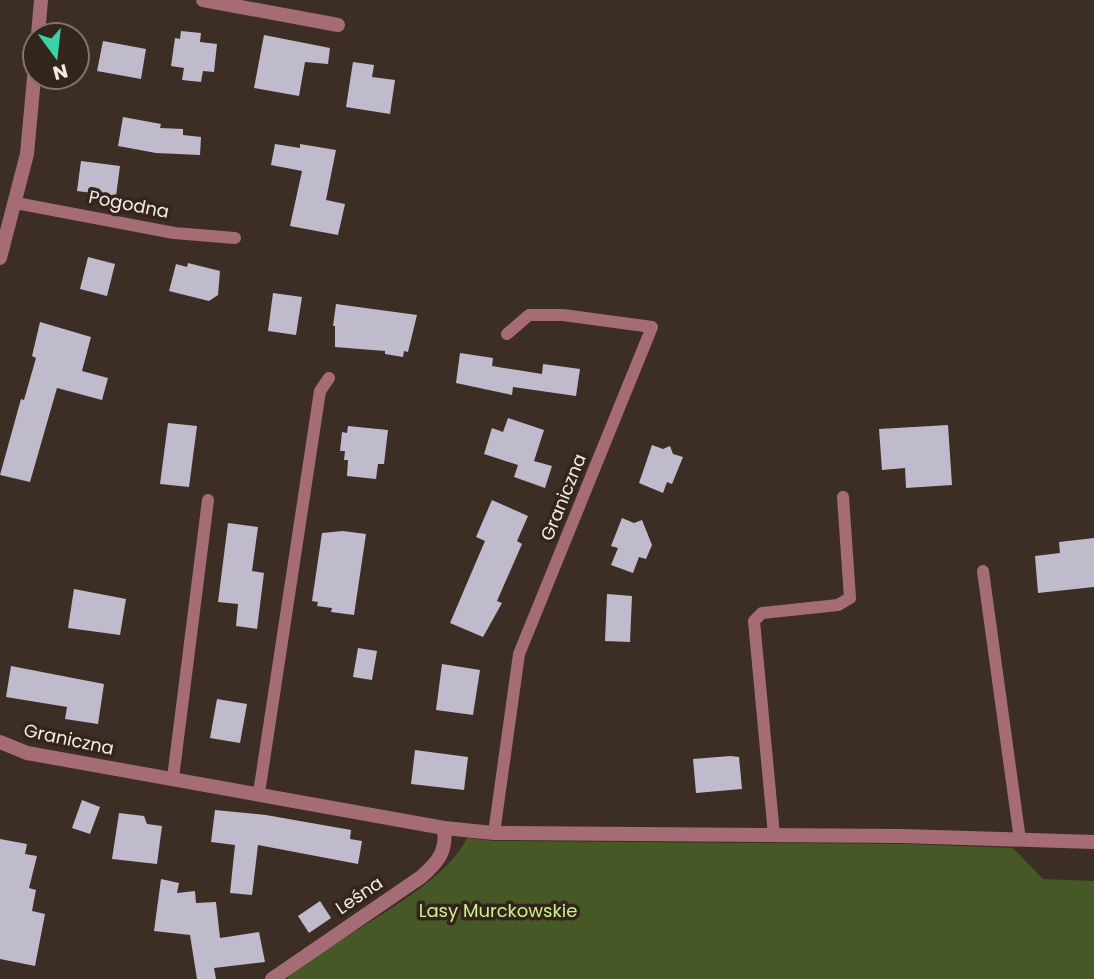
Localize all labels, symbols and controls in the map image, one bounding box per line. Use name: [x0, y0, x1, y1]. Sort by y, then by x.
north arrow: [21, 21, 91, 91]
text: N: [50, 57, 71, 87]
street label: Pogodna: [87, 184, 171, 224]
street label: Graniczna: [534, 450, 592, 544]
street label: Graniczna: [22, 717, 116, 761]
street label: Leśna: [330, 870, 388, 920]
park label: Lasy Murckowskie: [419, 898, 577, 923]

